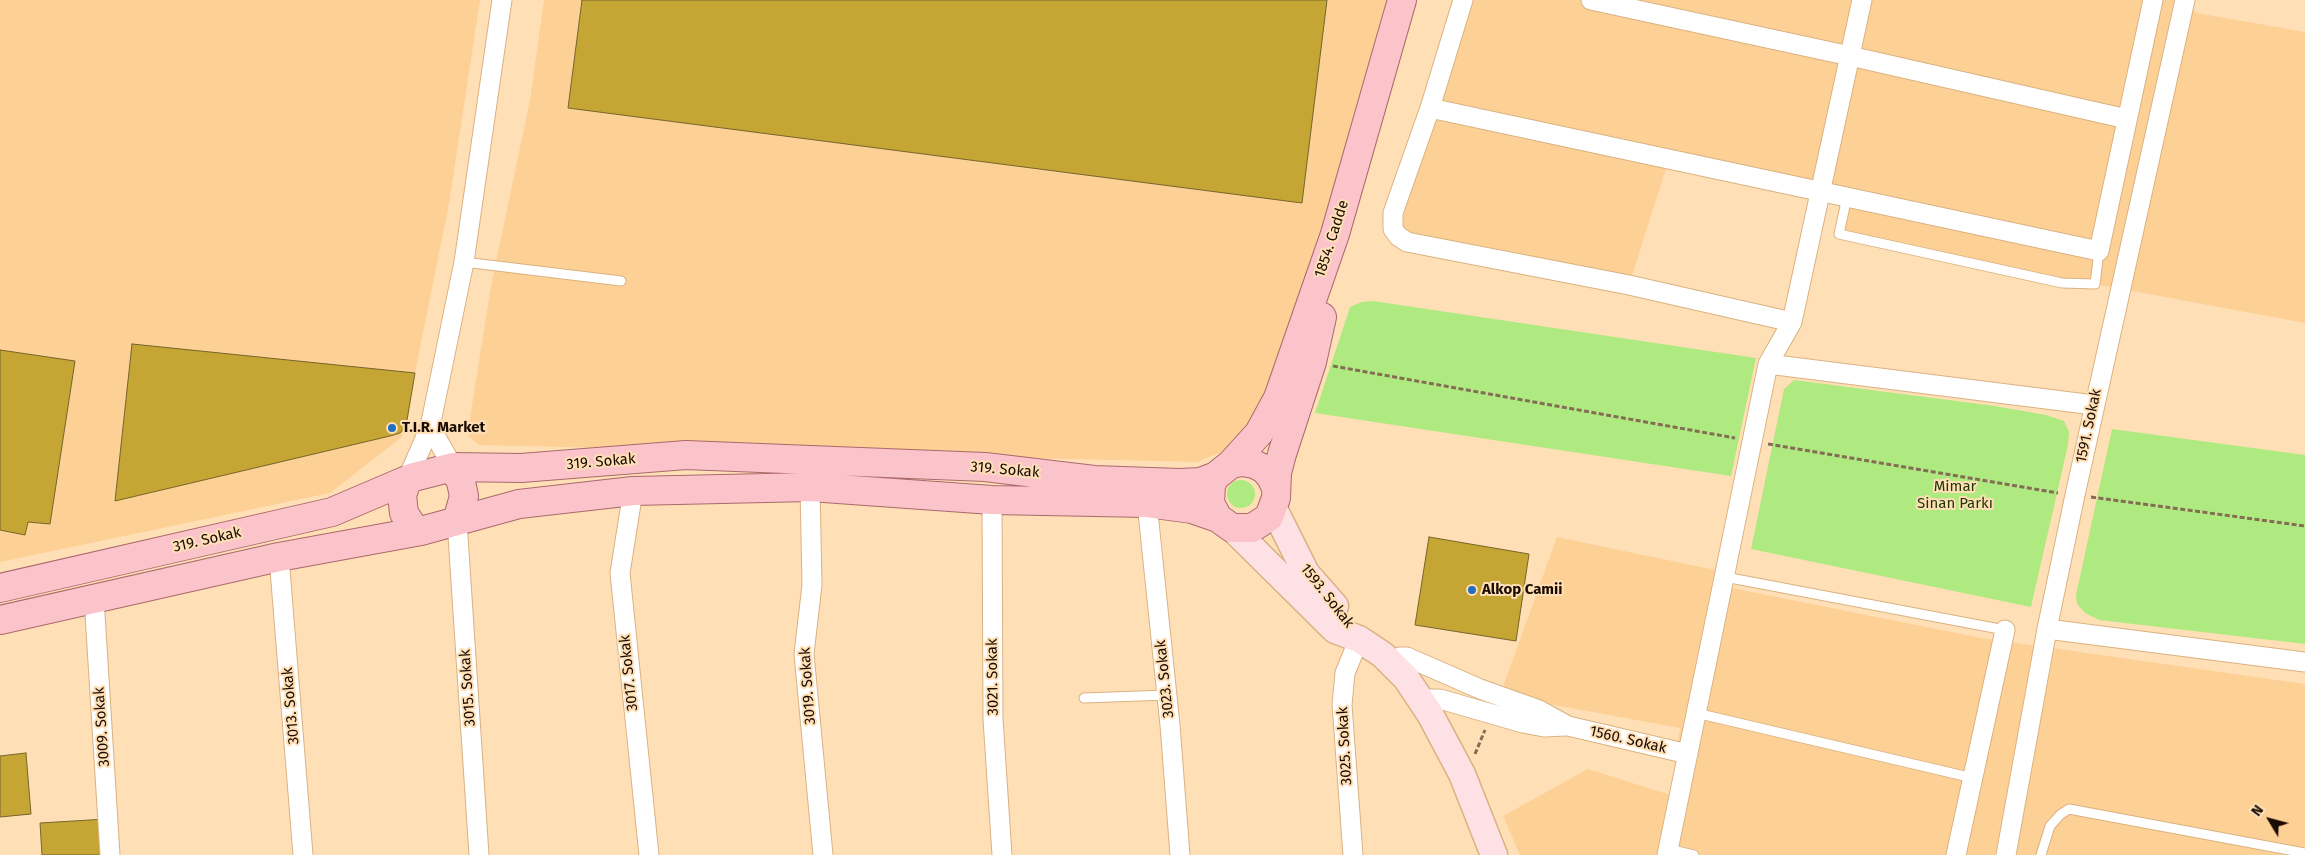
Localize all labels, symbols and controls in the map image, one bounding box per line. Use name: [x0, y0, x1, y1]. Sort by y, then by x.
street label: 1854. Cadde: [1311, 198, 1353, 280]
street label: 1591. Sokak: [2072, 387, 2106, 465]
place label: T.I.R. Market: [402, 419, 485, 437]
marker: T.I.R. Market: [386, 422, 398, 434]
street label: 319. Sokak: [566, 450, 636, 474]
street label: 319. Sokak: [970, 458, 1040, 482]
park label: Mimar Sinan Parkı: [1917, 478, 1993, 513]
street label: 319. Sokak: [171, 523, 243, 557]
street label: 1593. Sokak: [1296, 560, 1358, 632]
place label: Alkop Camii: [1482, 581, 1562, 599]
marker: Alkop Camii: [1466, 584, 1478, 596]
street label: 3017. Sokak: [616, 634, 642, 712]
street label: 3021. Sokak: [983, 638, 1003, 716]
street label: 3023. Sokak: [1152, 639, 1178, 719]
street label: 3019. Sokak: [796, 647, 820, 725]
street label: 3015. Sokak: [456, 649, 480, 727]
street label: 3013. Sokak: [279, 667, 303, 745]
street label: 3009. Sokak: [90, 687, 114, 767]
street label: 3025. Sokak: [1334, 706, 1356, 786]
street label: 1560. Sokak: [1588, 722, 1668, 758]
north arrow: [2245, 795, 2295, 845]
text: N: [2248, 802, 2267, 820]

